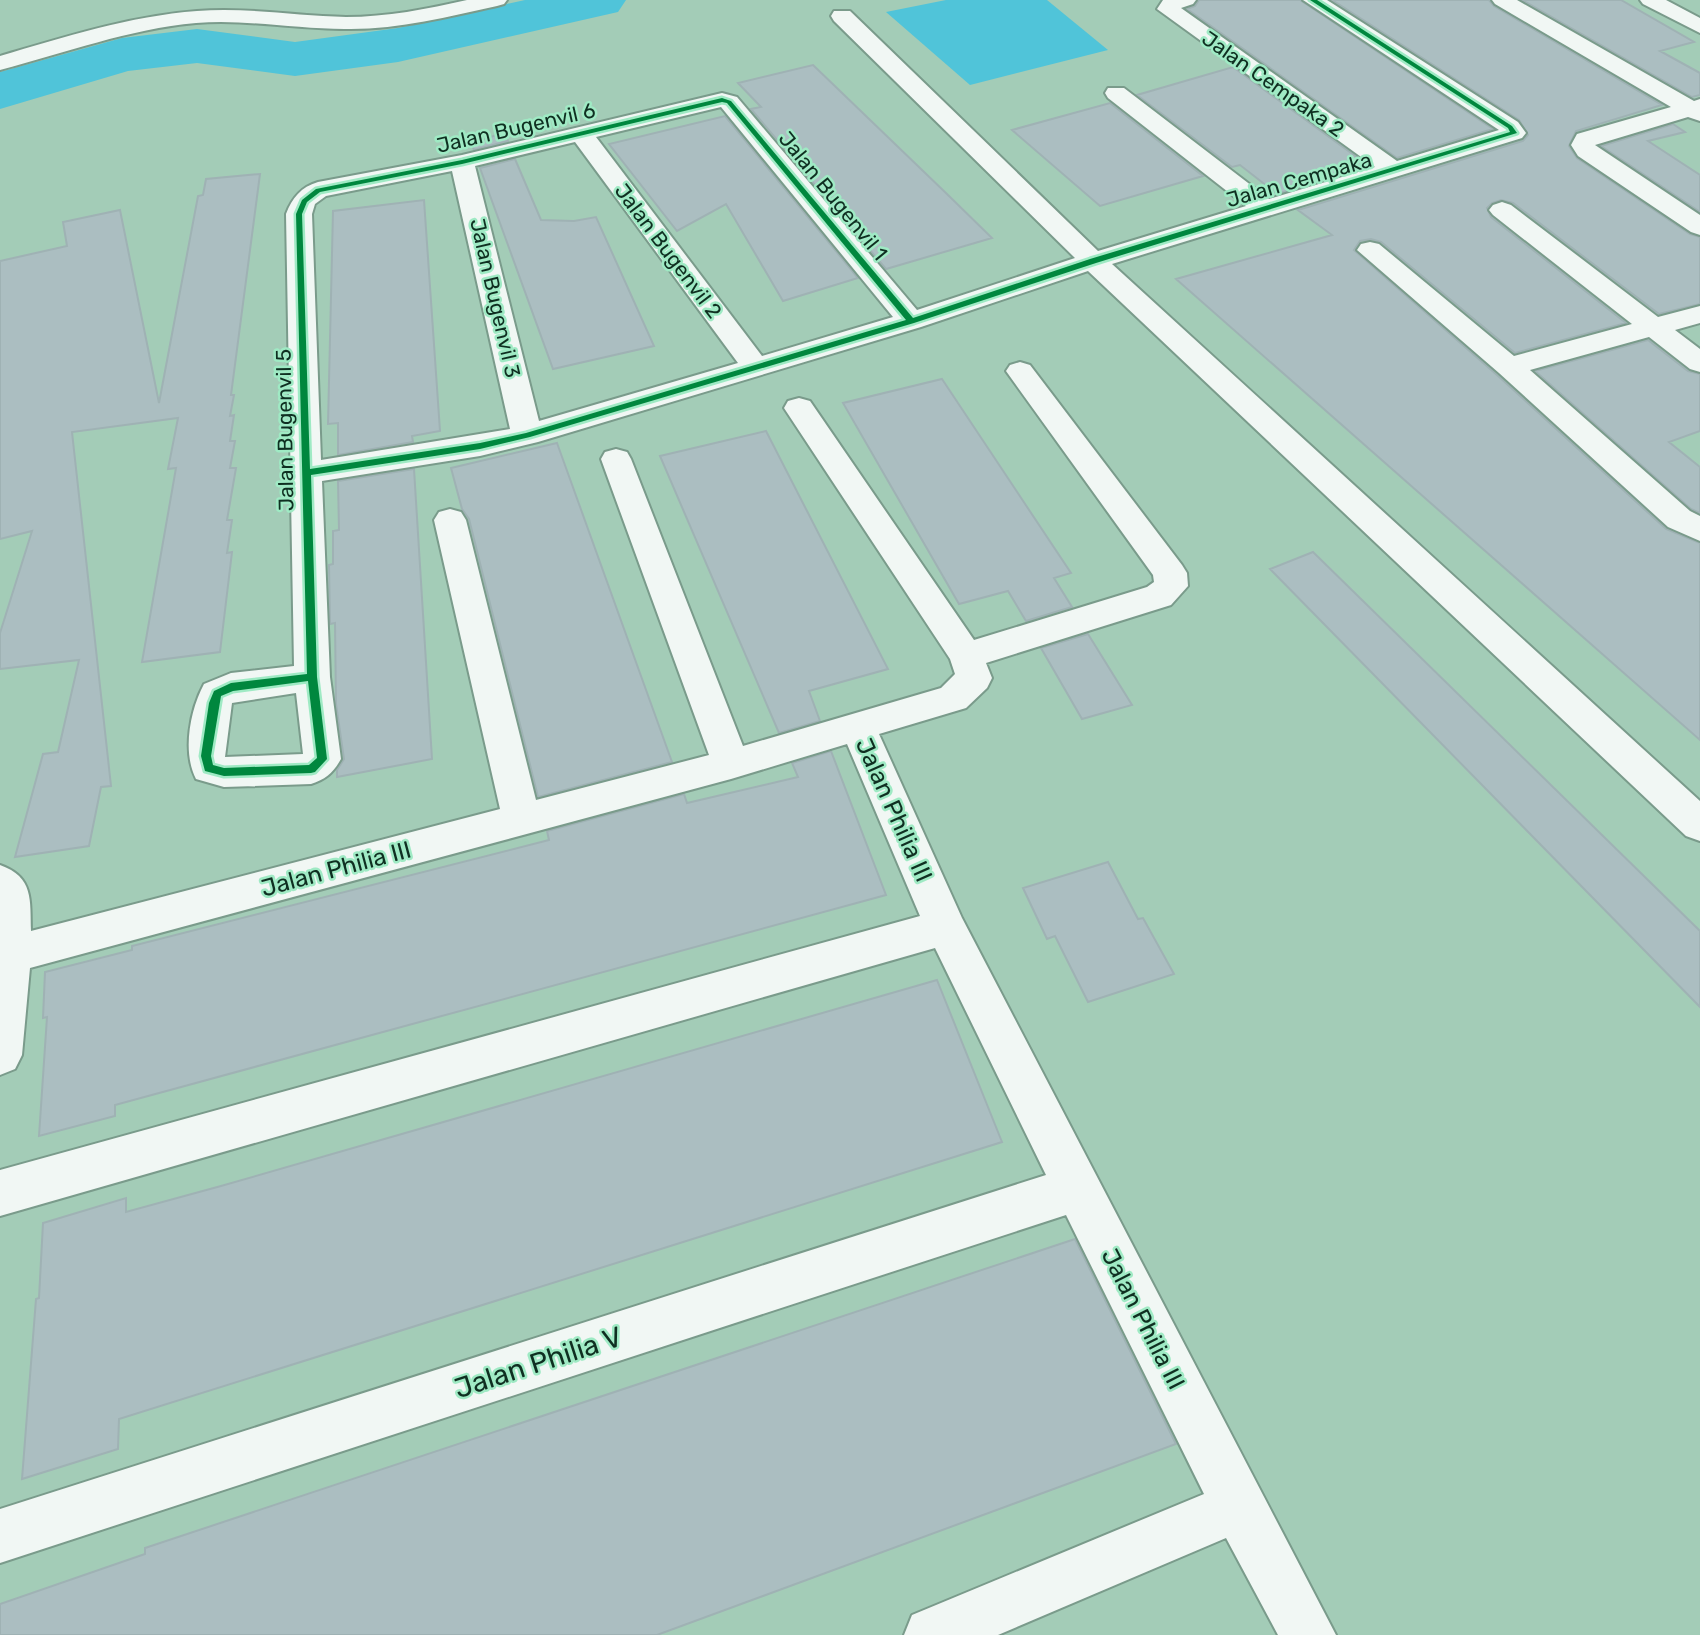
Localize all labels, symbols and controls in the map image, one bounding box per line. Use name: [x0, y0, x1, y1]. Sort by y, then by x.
street label: Jalan Cempaka 2: [1197, 25, 1349, 142]
street label: Jalan Bugenvil 6: [434, 97, 598, 158]
street label: Jalan Bugenvil 1: [774, 126, 893, 265]
street label: Jalan Cempaka: [1223, 147, 1374, 212]
street label: Jalan Bugenvil 2: [610, 178, 727, 323]
street label: Jalan Bugenvil 3: [465, 216, 526, 380]
street label: Jalan Bugenvil 5: [271, 349, 298, 511]
street label: Jalan Philia III: [850, 734, 938, 886]
street label: Jalan Philia III: [258, 836, 414, 902]
street label: Jalan Philia III: [1096, 1244, 1190, 1394]
street label: Jalan Philia V: [450, 1320, 626, 1405]

